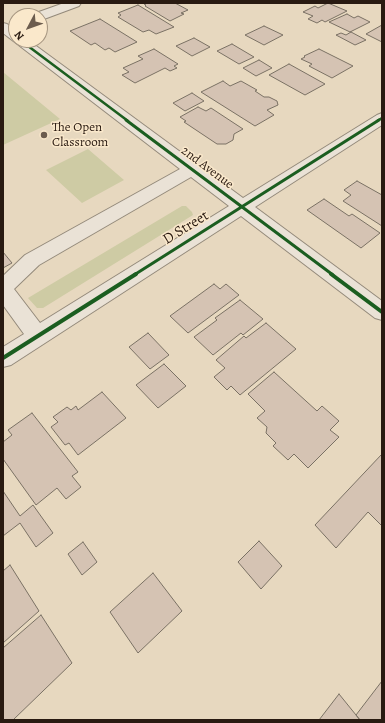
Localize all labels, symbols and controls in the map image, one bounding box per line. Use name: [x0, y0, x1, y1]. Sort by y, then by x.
north arrow: [8, 8, 48, 48]
text: N: [11, 28, 28, 43]
place label: The Open Classroom: [52, 120, 108, 151]
marker: The Open Classroom: [39, 130, 49, 140]
street label: 2nd Avenue: [178, 143, 236, 193]
street label: D Street: [160, 207, 212, 249]

